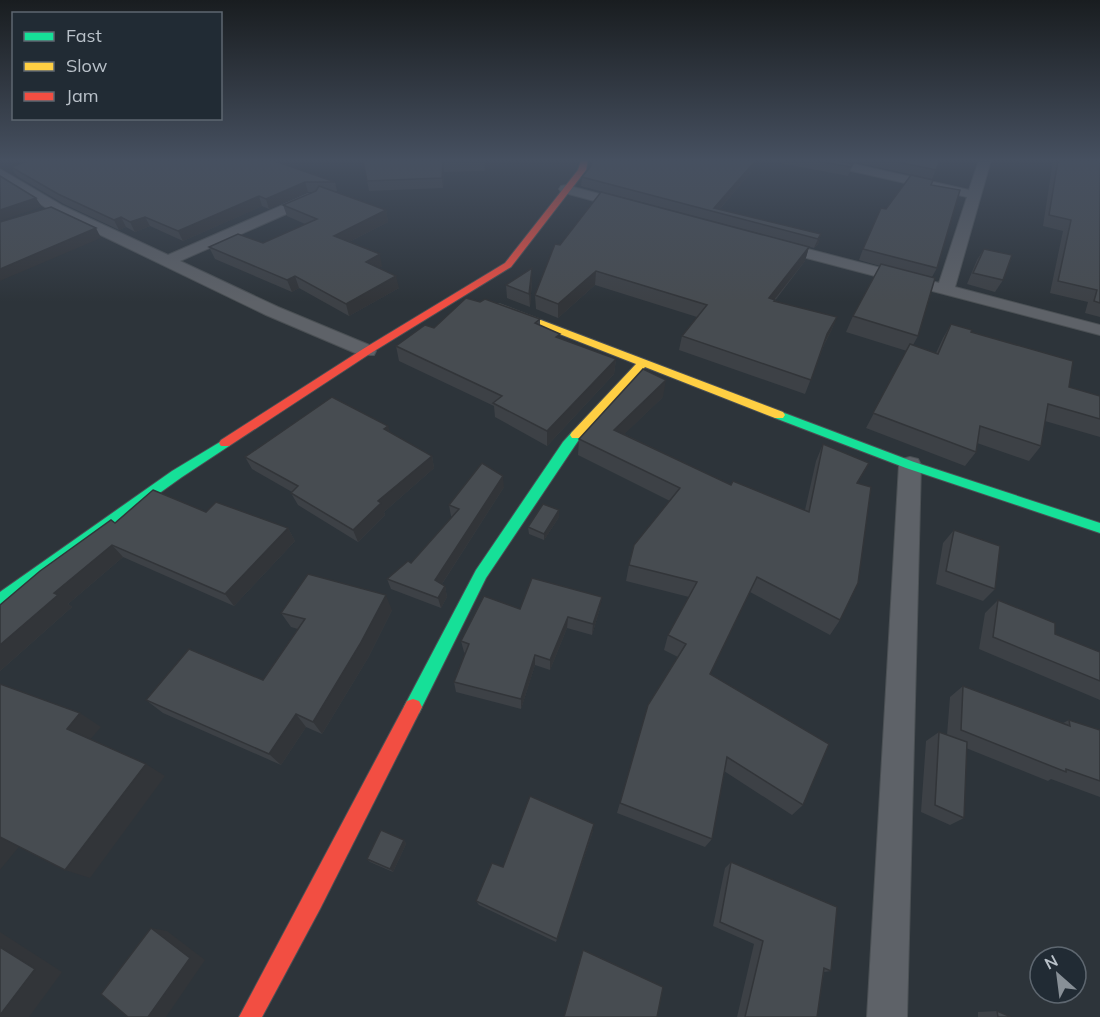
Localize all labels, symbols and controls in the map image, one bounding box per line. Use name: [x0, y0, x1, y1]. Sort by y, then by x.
legend: [12, 12, 222, 120]
text: Fast: [66, 24, 102, 47]
text: Slow: [66, 54, 108, 77]
text: Jam: [66, 84, 99, 107]
north arrow: [1028, 945, 1088, 1005]
text: N: [1041, 950, 1061, 973]

